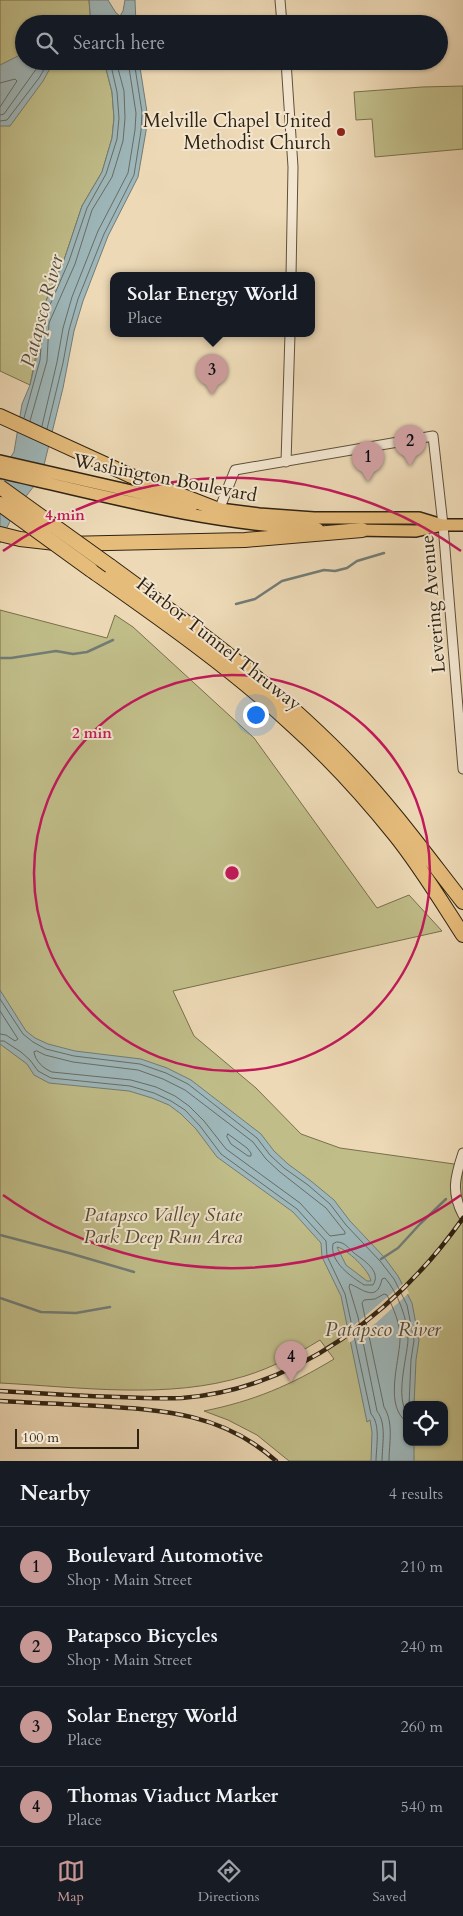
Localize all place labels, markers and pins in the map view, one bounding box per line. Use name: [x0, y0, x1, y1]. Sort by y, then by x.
place label: Melville Chapel United Methodist Church: [143, 108, 332, 156]
marker: Melville Chapel United Methodist Church: [335, 126, 347, 138]
pin: 3: [196, 354, 228, 395]
pin: 2: [394, 425, 426, 466]
pin: 1: [352, 441, 384, 482]
centre of rings: [223, 864, 241, 882]
pin: 4: [275, 1341, 307, 1382]

